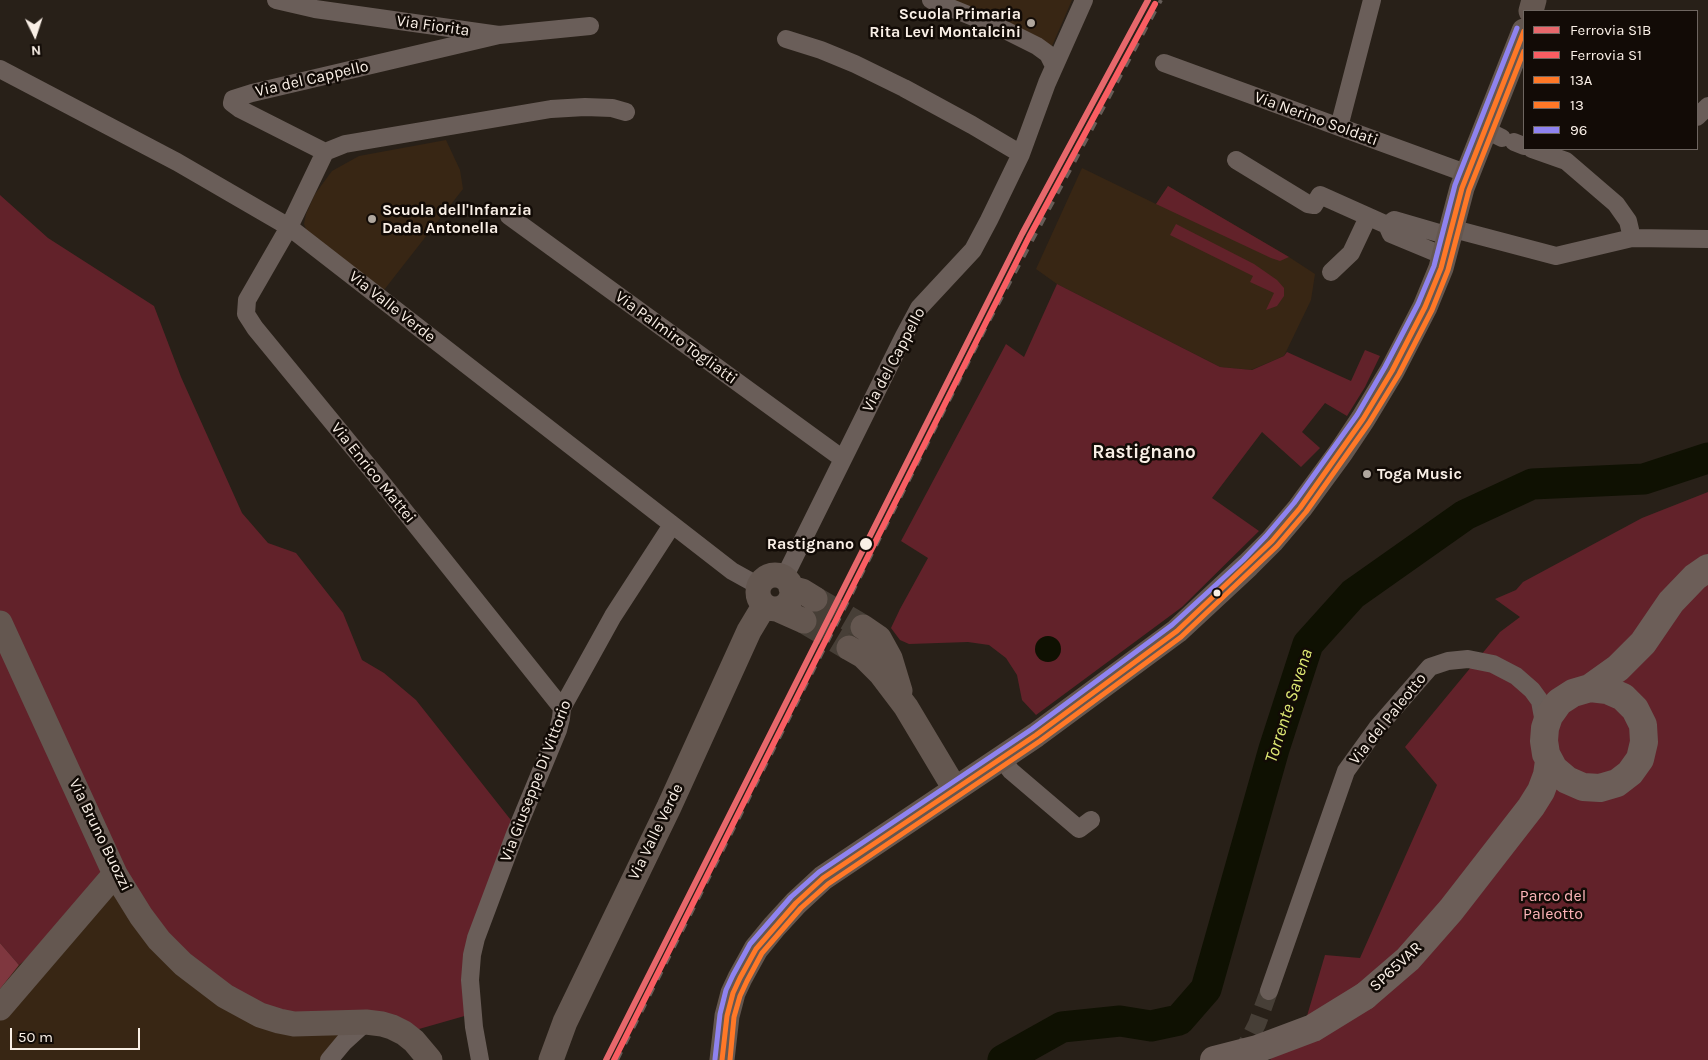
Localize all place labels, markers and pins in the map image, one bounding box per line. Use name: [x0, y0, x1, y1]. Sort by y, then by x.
place label: Scuola Primaria Rita Levi Montalcini: [869, 4, 1021, 42]
marker: Scuola Primaria Rita Levi Montalcini: [1025, 17, 1037, 29]
place label: Scuola dell'Infanzia Dada Antonella: [382, 200, 532, 238]
marker: Scuola dell'Infanzia Dada Antonella: [366, 213, 378, 225]
place label: Toga Music: [1377, 464, 1462, 484]
marker: Toga Music: [1361, 468, 1373, 480]
place label: Rastignano: [767, 534, 854, 554]
marker: Rastignano: [858, 536, 874, 552]
unlabelled marker: [1212, 588, 1222, 598]

